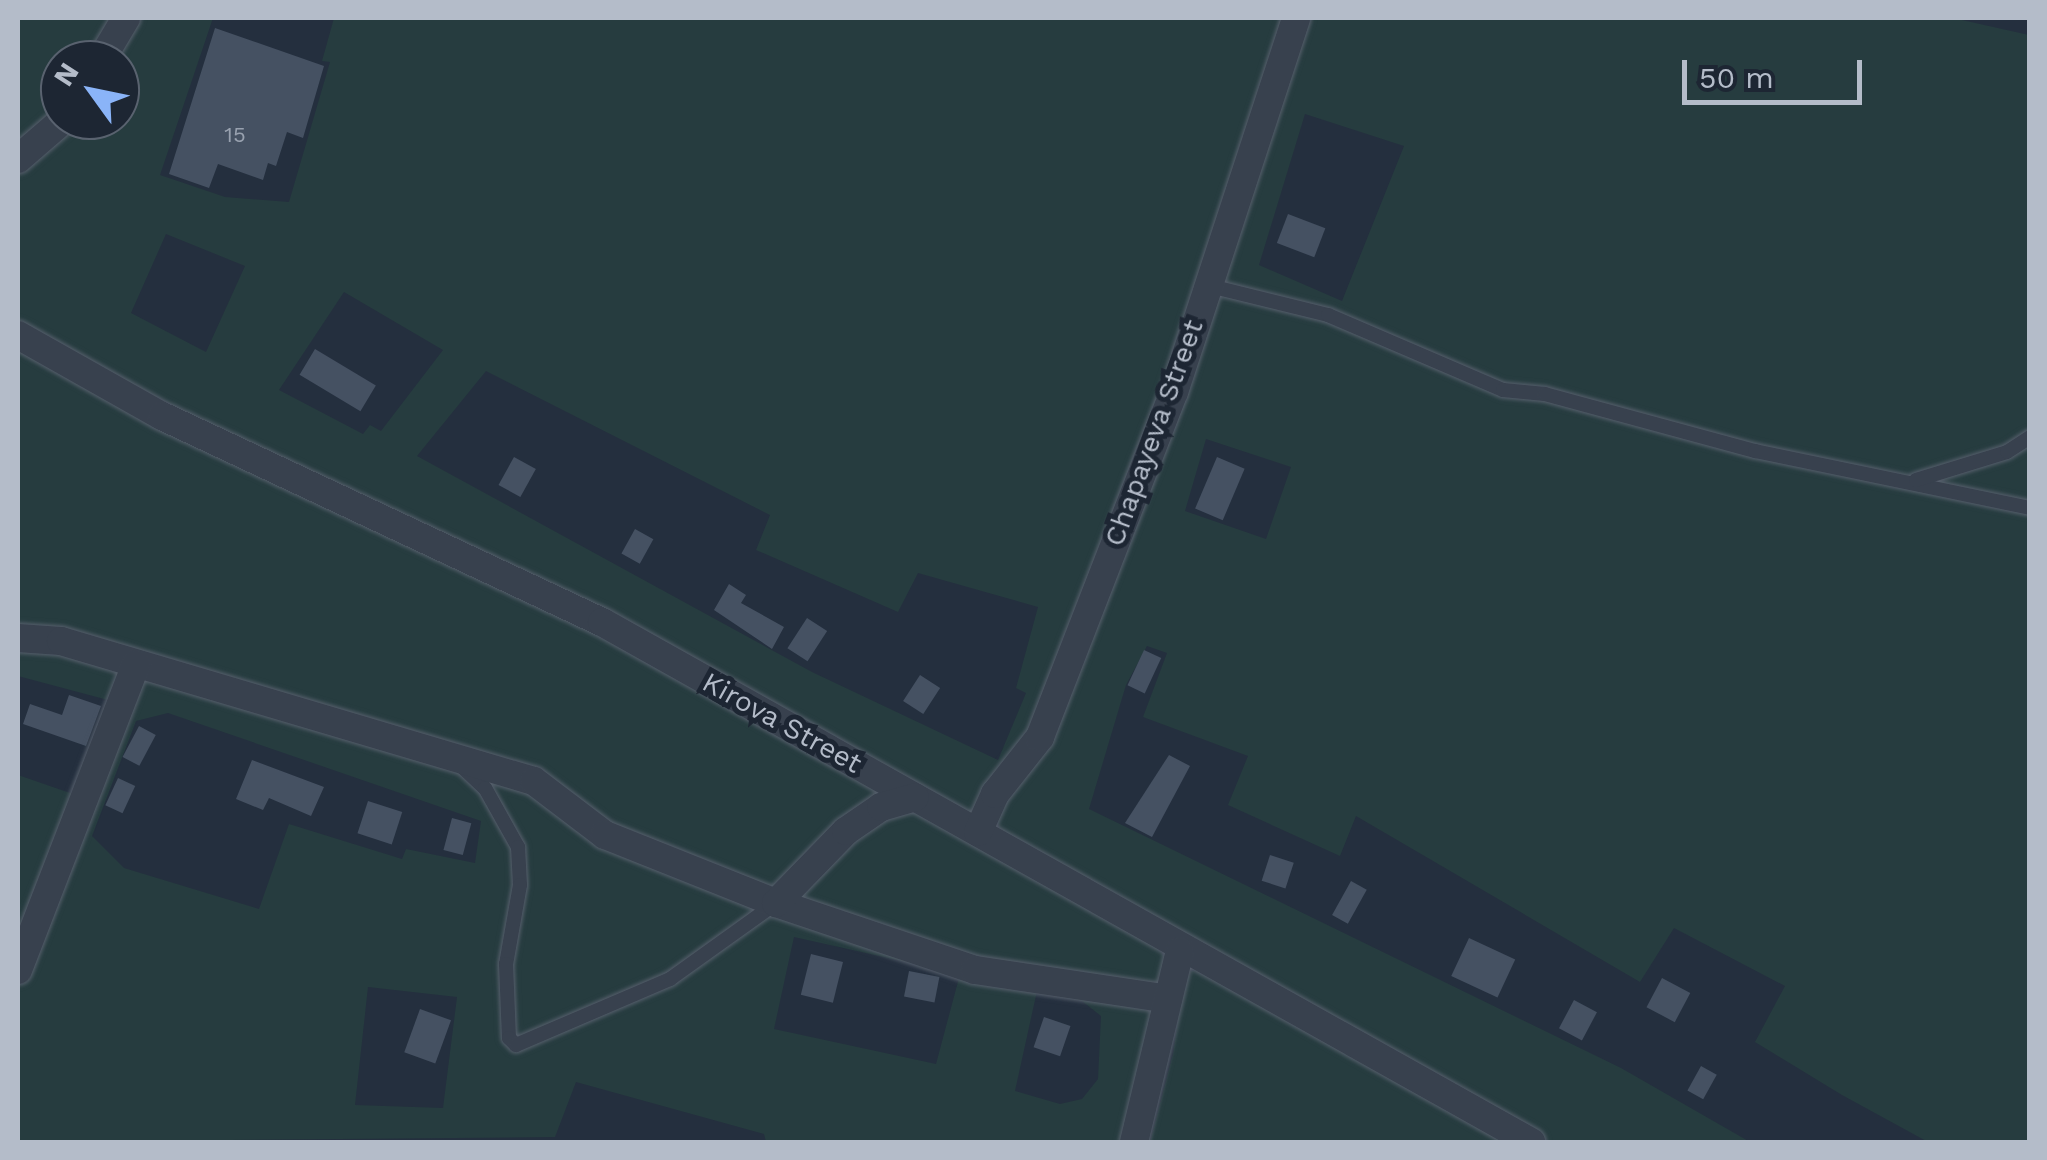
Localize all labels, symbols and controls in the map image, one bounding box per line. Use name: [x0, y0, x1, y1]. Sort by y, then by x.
north arrow: [40, 40, 140, 140]
scale bar: [1687, 40, 1867, 102]
text: N: [47, 57, 86, 92]
text: 50 m: [1699, 60, 1774, 95]
house number: 15: [224, 122, 246, 148]
street label: Chapayeva Street: [1097, 315, 1211, 551]
street label: Kirova Street: [696, 665, 868, 781]

